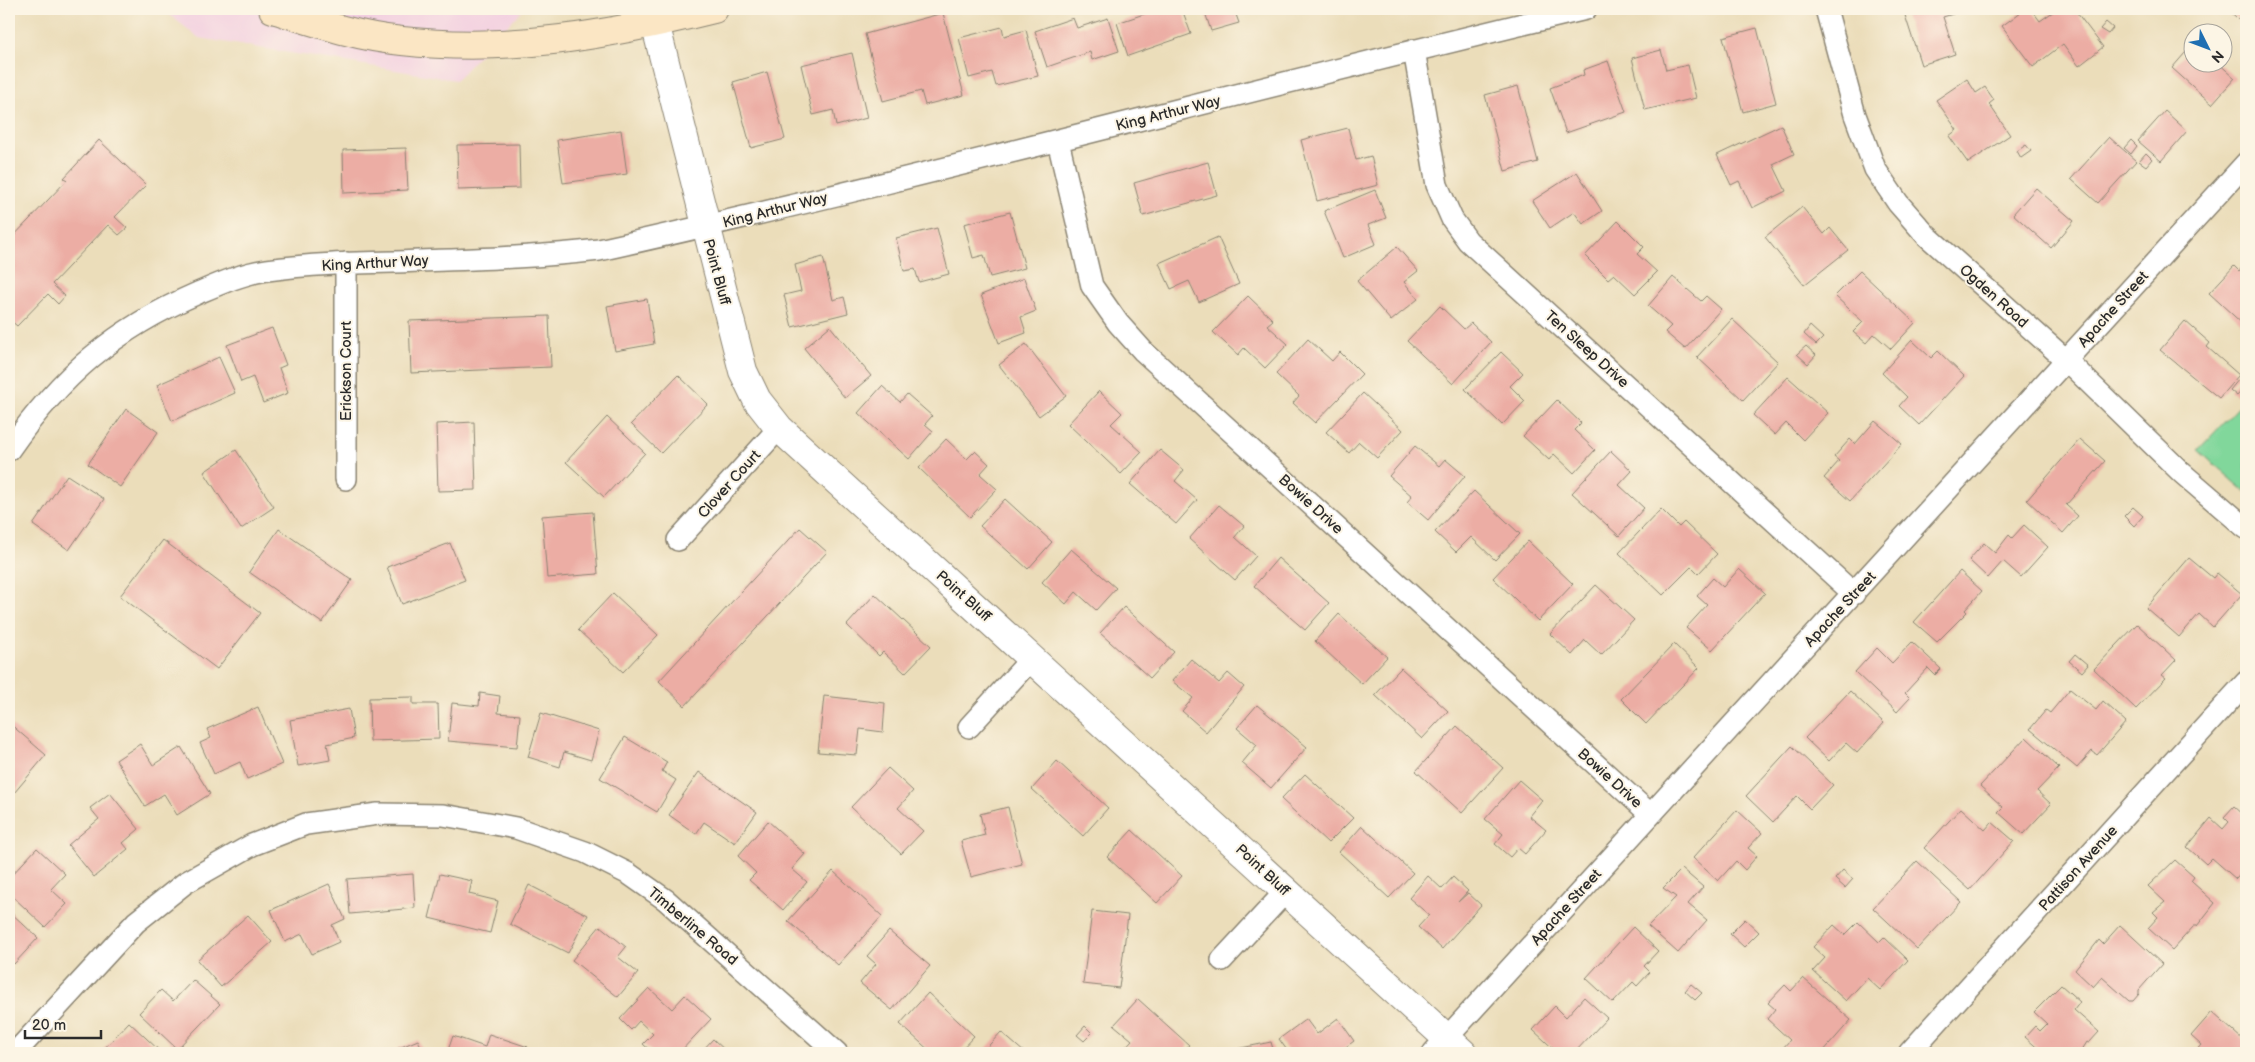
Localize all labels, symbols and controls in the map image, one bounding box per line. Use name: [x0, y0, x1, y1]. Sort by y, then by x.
north arrow: [2182, 22, 2232, 72]
text: N: [2207, 47, 2227, 66]
street label: King Arthur Way: [1114, 91, 1223, 136]
street label: King Arthur Way: [721, 188, 830, 233]
street label: Point Bluff: [699, 237, 735, 307]
street label: King Arthur Way: [321, 251, 429, 276]
street label: Ogden Road: [1955, 260, 2032, 332]
street label: Apache Street: [2074, 267, 2153, 352]
street label: Ten Sleep Drive: [1541, 307, 1633, 392]
street label: Erickson Court: [337, 321, 356, 421]
street label: Clover Court: [694, 446, 765, 522]
street label: Bowie Drive: [1274, 470, 1347, 538]
street label: Point Bluff: [932, 567, 995, 626]
street label: Apache Street: [1801, 567, 1880, 651]
street label: Bowie Drive: [1573, 744, 1646, 812]
street label: Pattison Avenue: [2035, 821, 2122, 915]
street label: Point Bluff: [1231, 840, 1294, 901]
street label: Apache Street: [1527, 865, 1606, 950]
street label: Timberline Road: [644, 883, 742, 970]
scale bar: [25, 1007, 101, 1039]
text: 20 m: [32, 1016, 66, 1035]

